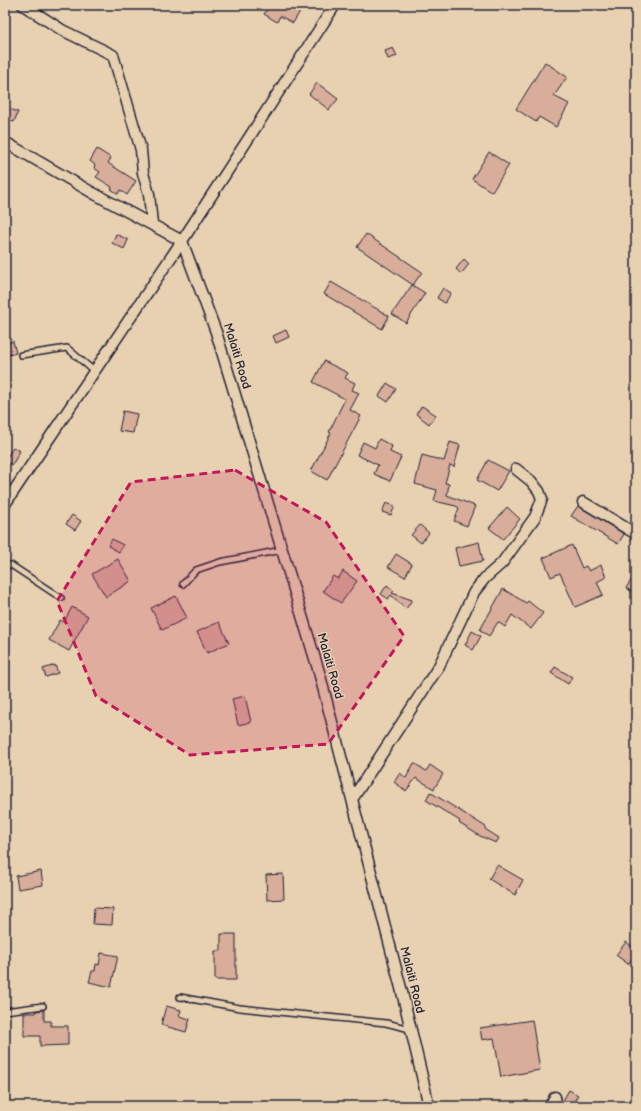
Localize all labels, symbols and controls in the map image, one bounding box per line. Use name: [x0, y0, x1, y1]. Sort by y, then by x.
street label: Malaiti Road: [220, 321, 254, 391]
street label: Malaiti Road: [313, 631, 347, 701]
street label: Malaiti Road: [396, 945, 428, 1015]

